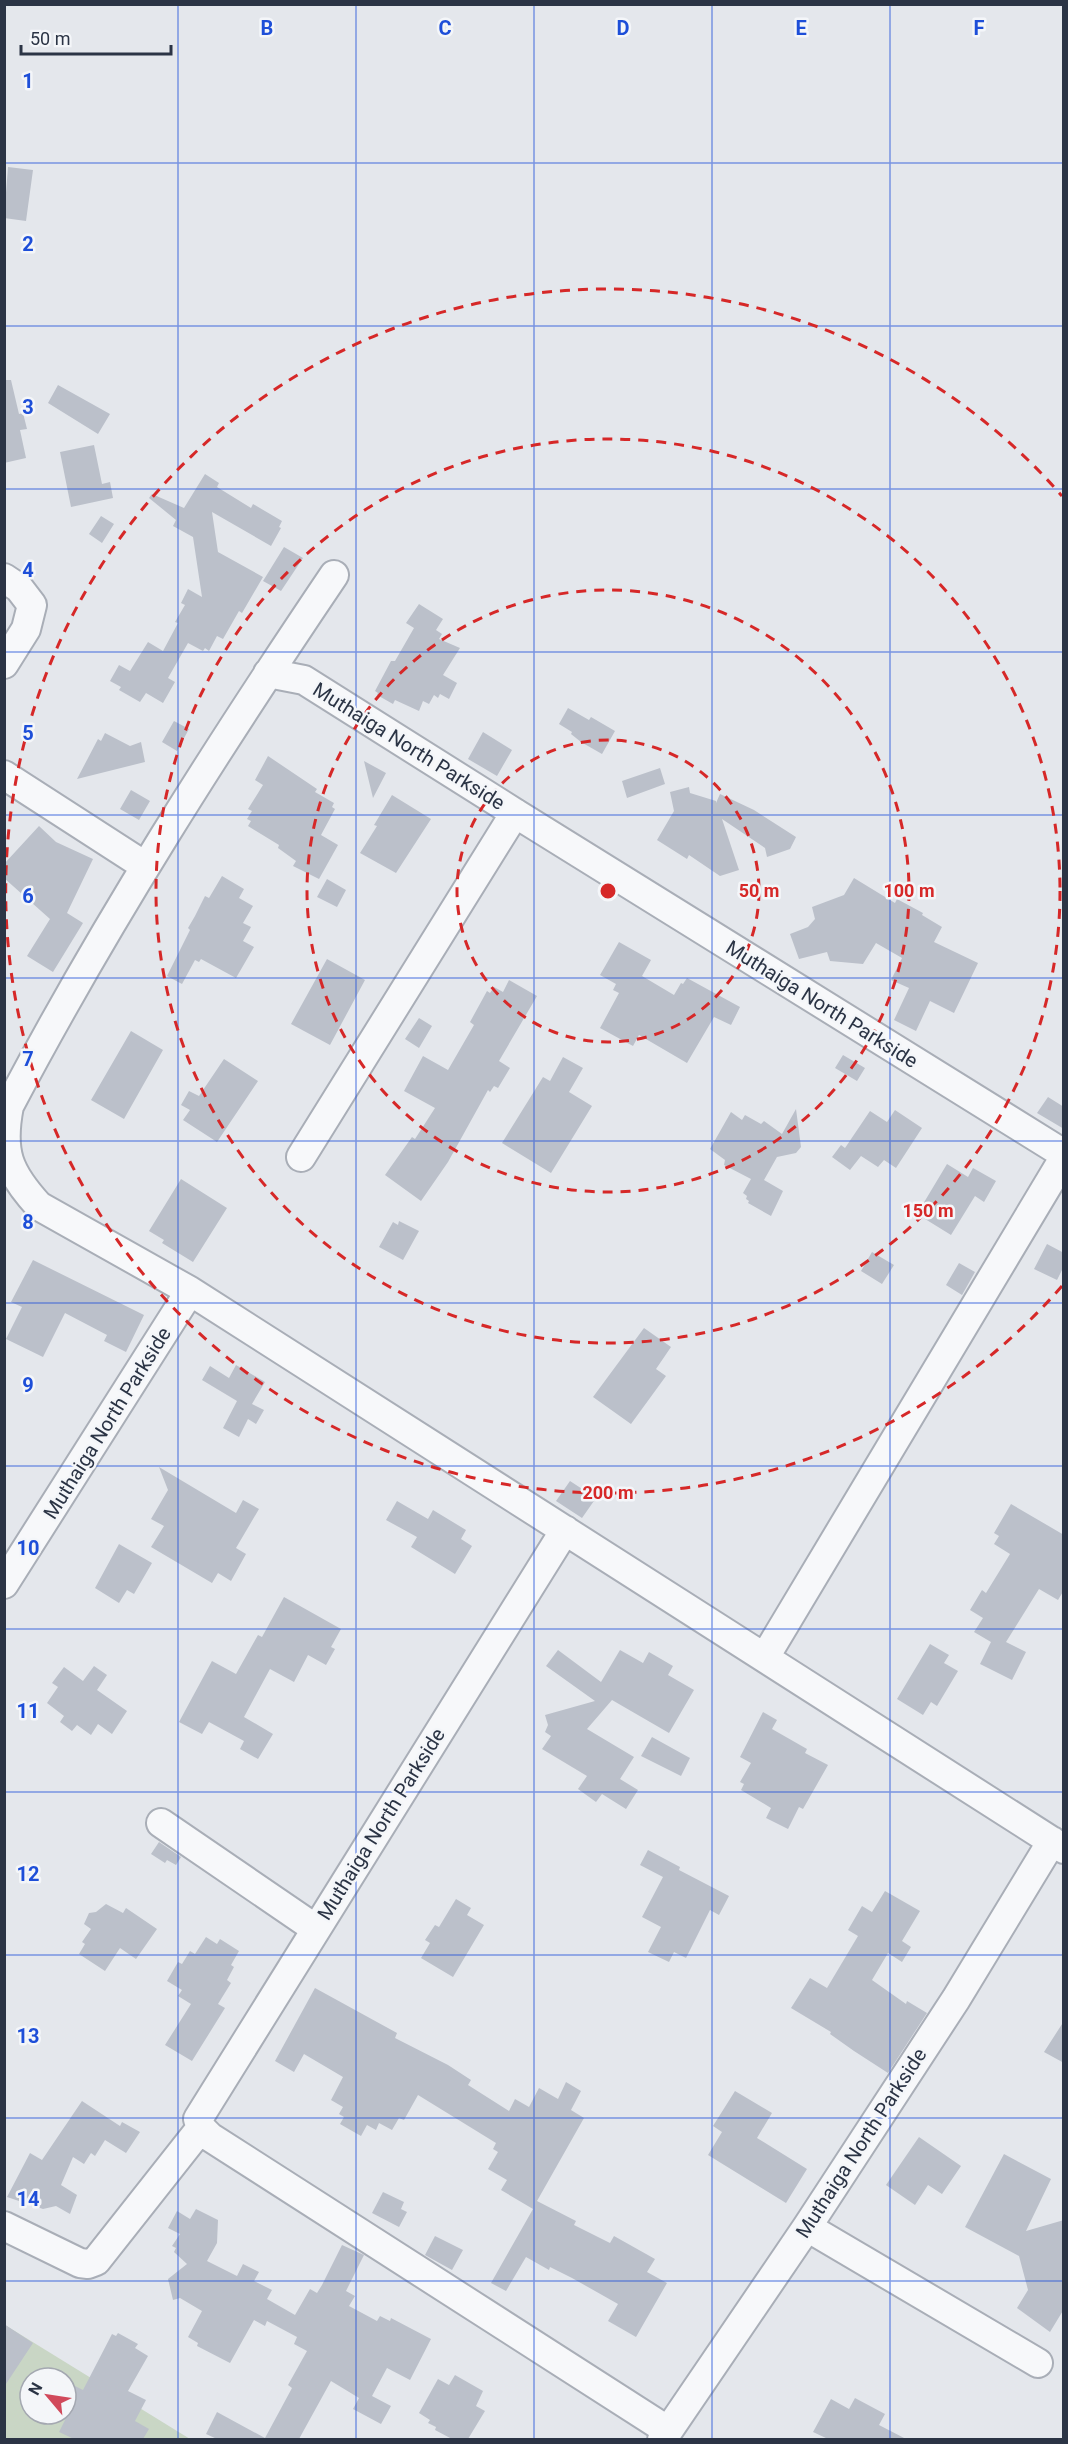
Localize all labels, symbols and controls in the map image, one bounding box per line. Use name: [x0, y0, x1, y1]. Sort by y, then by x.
text: B: [261, 16, 273, 40]
text: C: [438, 16, 452, 40]
text: D: [617, 16, 630, 40]
text: E: [795, 16, 807, 40]
text: F: [974, 16, 985, 40]
scale bar: [21, 18, 171, 56]
text: 50 m: [30, 28, 70, 49]
text: 1: [22, 69, 34, 93]
text: 2: [22, 232, 34, 256]
text: 3: [22, 395, 34, 419]
text: 4: [22, 558, 34, 582]
street label: Muthaiga North Parkside: [309, 677, 509, 815]
text: 5: [22, 721, 34, 745]
text: 50 m: [739, 880, 779, 901]
text: 100 m: [883, 880, 935, 901]
centre of rings: [598, 881, 618, 901]
text: 6: [22, 884, 34, 908]
street label: Muthaiga North Parkside: [722, 935, 922, 1073]
text: 7: [22, 1047, 34, 1071]
text: 150 m: [902, 1200, 954, 1221]
text: 8: [22, 1210, 34, 1234]
street label: Muthaiga North Parkside: [38, 1323, 176, 1523]
text: 9: [22, 1373, 34, 1397]
text: 200 m: [582, 1482, 634, 1503]
text: 10: [17, 1536, 39, 1560]
text: 11: [17, 1699, 39, 1723]
street label: Muthaiga North Parkside: [312, 1724, 450, 1924]
text: 12: [17, 1862, 39, 1886]
text: 13: [17, 2024, 39, 2048]
street label: Muthaiga North Parkside: [791, 2043, 931, 2243]
text: 14: [17, 2187, 39, 2211]
north arrow: [18, 2366, 78, 2426]
text: N: [24, 2379, 46, 2399]

